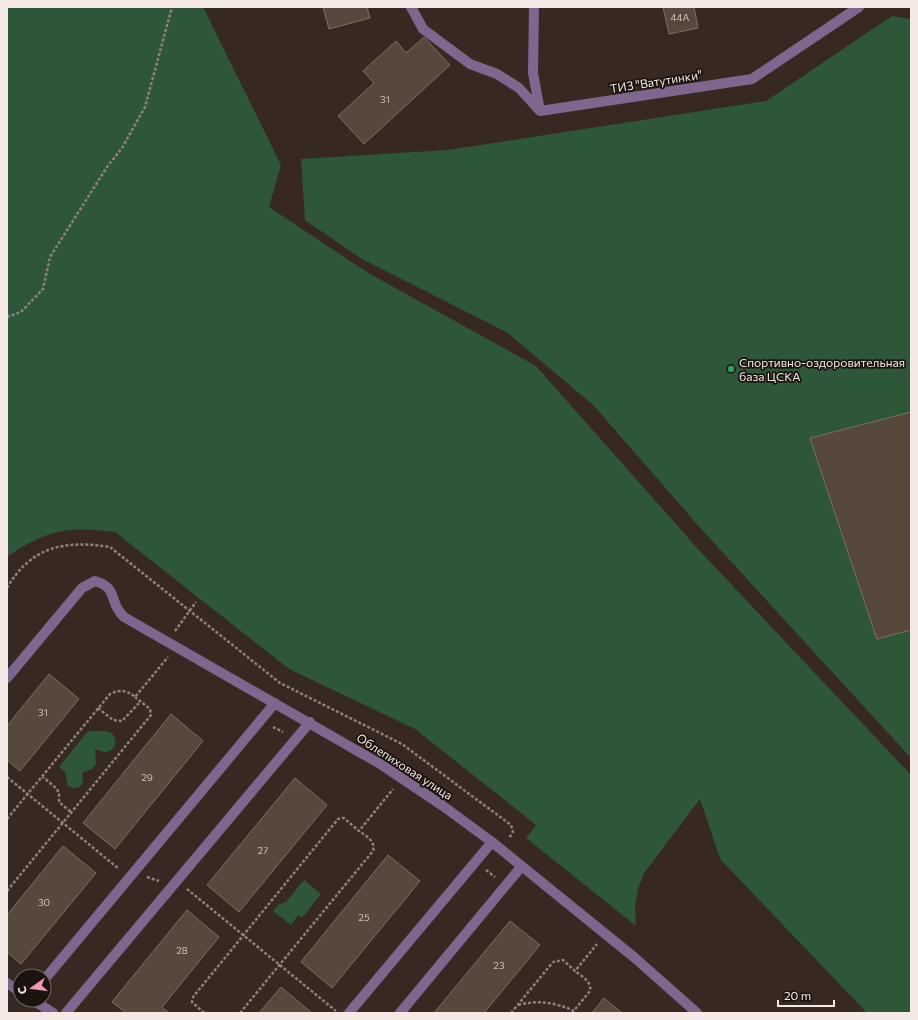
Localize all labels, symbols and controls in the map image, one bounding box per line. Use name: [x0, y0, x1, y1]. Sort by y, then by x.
house number: 44А: [671, 11, 690, 23]
street label: ТИЗ "Ватутинки": [609, 67, 703, 95]
house number: 31: [380, 93, 390, 105]
place label: Спортивно-оздоровительная база ЦСКА: [739, 355, 905, 383]
marker: Спортивно-оздоровительная база ЦСКА: [726, 364, 736, 374]
house number: 31: [38, 706, 48, 718]
street label: Облепиховая улица: [355, 730, 455, 802]
house number: 29: [141, 771, 153, 783]
house number: 27: [258, 844, 268, 856]
house number: 30: [38, 896, 50, 908]
house number: 25: [358, 911, 370, 923]
house number: 28: [176, 944, 188, 956]
house number: 23: [493, 959, 505, 971]
north arrow: [12, 968, 52, 1008]
scale bar: [778, 982, 834, 1008]
text: С: [14, 985, 29, 996]
text: 20 m: [784, 988, 811, 1002]

